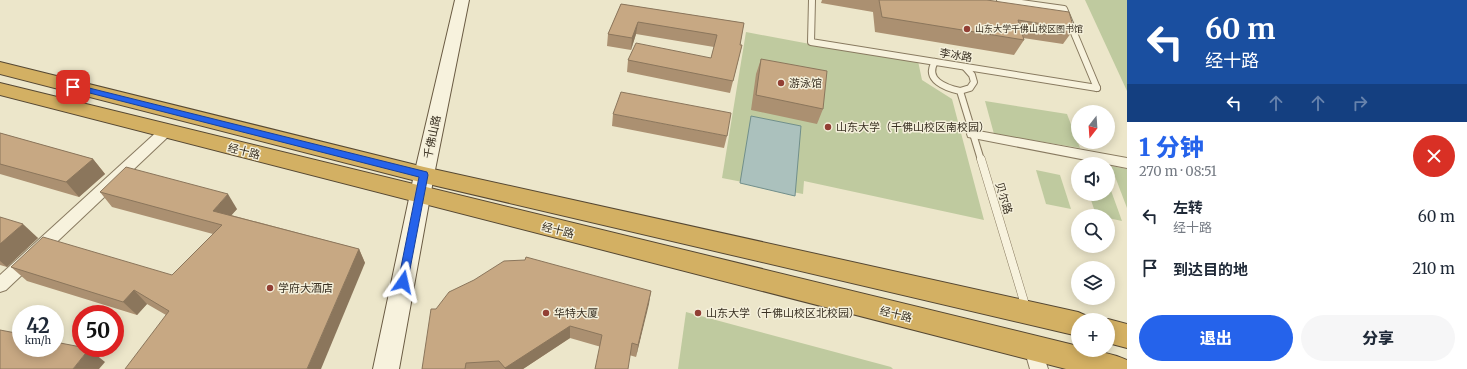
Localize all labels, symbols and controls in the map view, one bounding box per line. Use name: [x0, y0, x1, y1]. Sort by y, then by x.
text: 60 m: [1205, 11, 1275, 47]
icon: left: [1139, 16, 1191, 68]
place label: 山东大学千佛山校区图书馆: [975, 23, 1083, 34]
marker: 山东大学千佛山校区图书馆: [962, 24, 972, 34]
street label: 李冰路: [939, 46, 973, 64]
text: 经十路: [1205, 49, 1259, 72]
pin: [56, 70, 90, 104]
icon: arrive: [62, 76, 84, 98]
place label: 游泳馆: [789, 76, 822, 90]
marker: 游泳馆: [776, 78, 786, 88]
icon: left: [1223, 92, 1245, 114]
icon: ahead: [1265, 92, 1287, 114]
icon: ahead: [1307, 92, 1329, 114]
icon: right: [1349, 92, 1371, 114]
north arrow: [1071, 105, 1115, 149]
map controls: [1071, 105, 1115, 357]
street label: 千佛山路: [421, 114, 443, 160]
place label: 山东大学（千佛山校区南校园）: [836, 120, 990, 134]
marker: 山东大学（千佛山校区南校园）: [823, 122, 833, 132]
text: 1 分钟: [1139, 132, 1204, 163]
button: close: [1413, 135, 1455, 177]
street label: 经十路: [226, 140, 262, 162]
button: sound: [1071, 157, 1115, 201]
text: 270 m · 08:51: [1139, 163, 1217, 180]
street label: 贝尔路: [992, 180, 1016, 216]
text: 左转: [1173, 198, 1203, 217]
icon: left: [1139, 205, 1161, 227]
text: 60 m: [1418, 207, 1455, 226]
button: search: [1071, 209, 1115, 253]
street label: 经十路: [540, 219, 576, 241]
text: 经十路: [1173, 219, 1212, 236]
icon: arrive: [1139, 257, 1161, 279]
text: 210 m: [1412, 259, 1455, 278]
text: 到达目的地: [1173, 260, 1248, 279]
position arrow: [382, 261, 424, 303]
button: layers: [1071, 261, 1115, 305]
place label: 学府大酒店: [278, 281, 333, 295]
marker: 学府大酒店: [265, 283, 275, 293]
street label: 经十路: [878, 303, 914, 325]
speed limit sign: 50: [72, 305, 124, 357]
place label: 华特大厦: [554, 306, 598, 320]
place label: 山东大学（千佛山校区北校园）: [706, 306, 860, 320]
marker: 华特大厦: [541, 308, 551, 318]
marker: 山东大学（千佛山校区北校园）: [693, 308, 703, 318]
text: 42: [26, 313, 50, 338]
button: +: [1071, 313, 1115, 357]
button: 退出: [1139, 315, 1293, 361]
button: 分享: [1301, 315, 1455, 361]
text: km/h: [25, 334, 51, 347]

